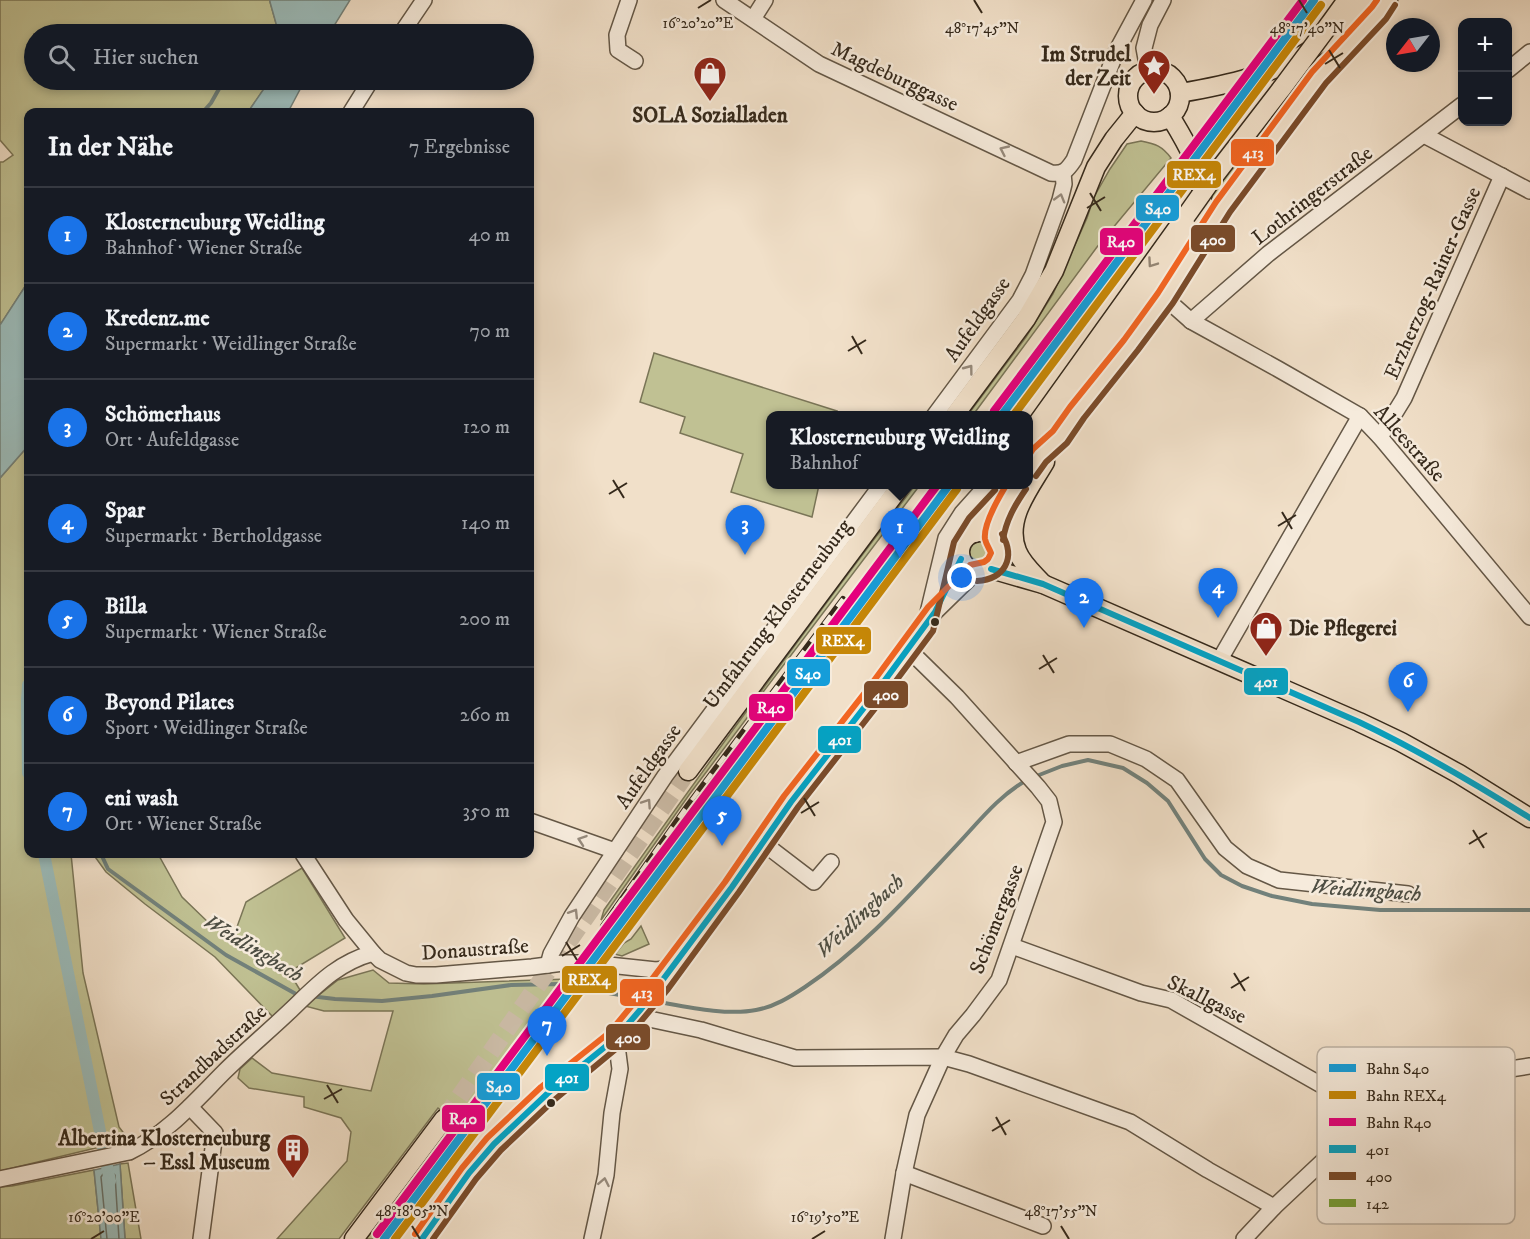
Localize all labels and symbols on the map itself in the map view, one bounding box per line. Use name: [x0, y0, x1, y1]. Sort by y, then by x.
text: 16°20'20"E: [663, 14, 734, 33]
north arrow: [1386, 18, 1440, 72]
text: 48°17'45"N: [945, 19, 1019, 38]
text: 48°17'40"N: [1270, 19, 1344, 38]
street label: Magdeburggasse: [827, 36, 963, 118]
place label: Im Strudel der Zeit: [1041, 42, 1132, 92]
place icon: Im Strudel der Zeit: [1136, 48, 1172, 95]
shop icon: SOLA Sozialladen: [692, 55, 728, 102]
place label: SOLA Sozialladen: [632, 103, 789, 129]
line badge: 413: [1230, 138, 1275, 167]
street label: Lothringerstraße: [1247, 140, 1378, 251]
text: 413: [1241, 143, 1264, 163]
one-way arrow: [1000, 145, 1011, 157]
line badge: REX4: [1166, 160, 1222, 189]
text: REX4: [1173, 165, 1216, 185]
street label: Erzherzog-Rainer-Gasse: [1379, 183, 1487, 384]
one-way arrow: [1053, 194, 1065, 204]
line badge: S40: [1135, 194, 1180, 222]
text: S40: [1145, 199, 1171, 219]
line badge: 400: [1190, 224, 1236, 253]
line badge: R40: [1099, 227, 1144, 256]
text: 400: [1199, 230, 1227, 250]
text: R40: [1107, 232, 1136, 252]
one-way arrow: [1148, 257, 1159, 268]
street label: Aufeldgasse: [939, 272, 1017, 367]
one-way arrow: [961, 364, 972, 375]
street label: Alleestraße: [1368, 400, 1451, 488]
pin: 3: [726, 506, 764, 555]
pin: 1: [880, 508, 920, 558]
street label: Umfahrung Klosterneuburg: [698, 514, 858, 715]
your location: [947, 563, 976, 592]
pin: 4: [1198, 568, 1238, 618]
pin: 2: [1064, 578, 1104, 628]
shop icon: Die Pflegerei: [1248, 610, 1284, 657]
unlabelled marker: [929, 616, 941, 628]
place label: Die Pflegerei: [1289, 616, 1397, 642]
line badge: REX4: [815, 626, 872, 655]
text: REX4: [822, 631, 865, 651]
line badge: S40: [786, 658, 831, 687]
pin: 6: [1388, 662, 1428, 712]
text: S40: [795, 664, 821, 684]
line badge: 401: [1243, 667, 1289, 696]
text: 401: [1253, 672, 1278, 692]
line badge: 400: [863, 680, 909, 709]
text: 400: [872, 685, 900, 705]
line badge: R40: [748, 693, 794, 722]
text: R40: [757, 698, 786, 718]
street label: Aufeldgasse: [610, 719, 688, 814]
line badge: 401: [817, 725, 862, 754]
text: 401: [827, 730, 852, 750]
pin: 5: [702, 796, 742, 846]
one-way arrow: [640, 798, 651, 809]
one-way arrow: [577, 835, 588, 847]
street label: Schömergasse: [964, 861, 1030, 978]
water label: Weidlingbach: [810, 868, 910, 964]
water label: Weidlingbach: [1309, 873, 1422, 908]
water label: Weidlingbach: [199, 908, 308, 989]
one-way arrow: [566, 909, 578, 919]
street label: Donaustraße: [420, 933, 530, 967]
line badge: REX4: [561, 965, 618, 994]
text: REX4: [568, 970, 611, 990]
street label: Skallgasse: [1163, 970, 1251, 1030]
line badge: 413: [619, 978, 665, 1007]
text: 413: [630, 983, 653, 1003]
street label: Strandbadstraße: [155, 999, 273, 1112]
pin: 7: [528, 1006, 566, 1056]
line badge: 400: [605, 1023, 651, 1051]
text: 400: [614, 1028, 642, 1048]
legend: [1317, 1047, 1515, 1224]
text: Bahn S40: [1366, 1059, 1429, 1079]
line badge: 401: [544, 1063, 590, 1092]
text: 401: [554, 1068, 579, 1088]
line badge: S40: [476, 1072, 521, 1101]
text: S40: [486, 1077, 512, 1097]
text: Bahn REX4: [1366, 1086, 1447, 1106]
unlabelled marker: [545, 1097, 557, 1109]
line badge: R40: [441, 1104, 486, 1133]
text: R40: [449, 1109, 478, 1129]
text: Bahn R40: [1366, 1113, 1432, 1133]
place label: Albertina Klosterneuburg – Essl Museum: [57, 1126, 271, 1176]
building icon: Albertina Klosterneuburg – Essl Museum: [275, 1132, 311, 1179]
text: 401: [1366, 1140, 1390, 1160]
text: 400: [1366, 1167, 1392, 1187]
one-way arrow: [597, 1177, 610, 1187]
text: 142: [1366, 1194, 1389, 1214]
text: 48°18'05"N: [375, 1202, 449, 1221]
text: 48°17'55"N: [1025, 1202, 1097, 1221]
text: 16°20'00"E: [68, 1208, 140, 1227]
text: 16°19'50"E: [791, 1208, 860, 1227]

